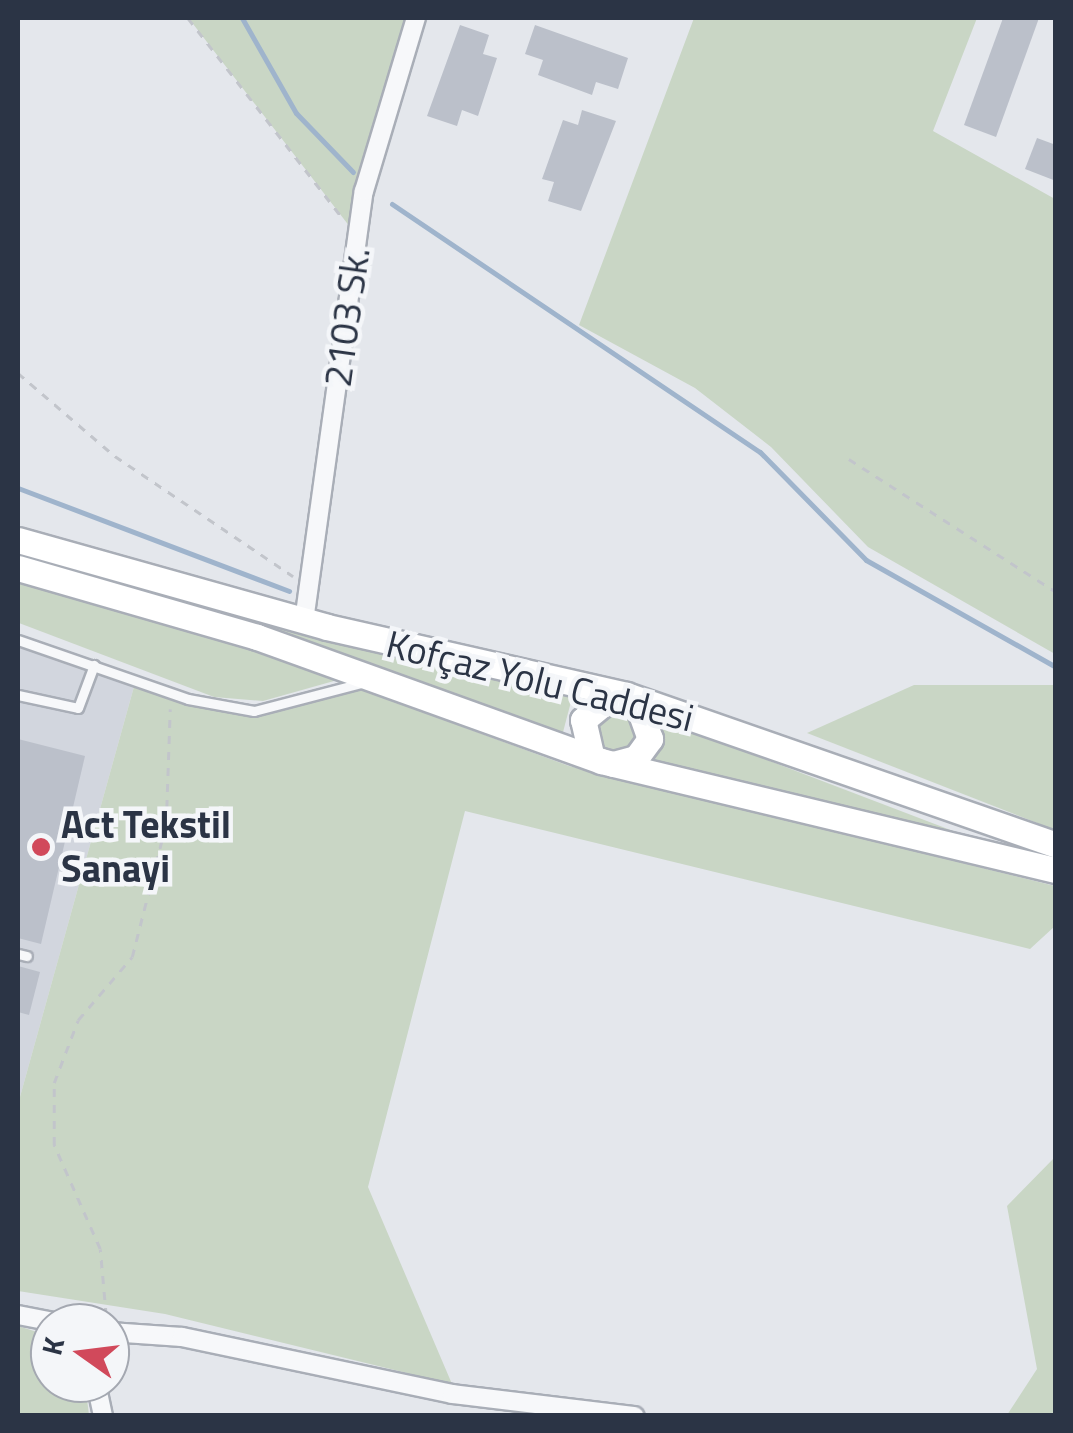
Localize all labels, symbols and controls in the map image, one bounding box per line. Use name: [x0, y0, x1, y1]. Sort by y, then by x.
street label: 2103 Sk.: [315, 244, 379, 390]
street label: Kofçaz Yolu Caddesi: [382, 621, 698, 741]
place label: Act Tekstil Sanayi: [61, 802, 231, 892]
marker: Act Tekstil Sanayi: [30, 836, 52, 858]
north arrow: [30, 1303, 130, 1403]
text: K: [29, 1333, 75, 1359]

